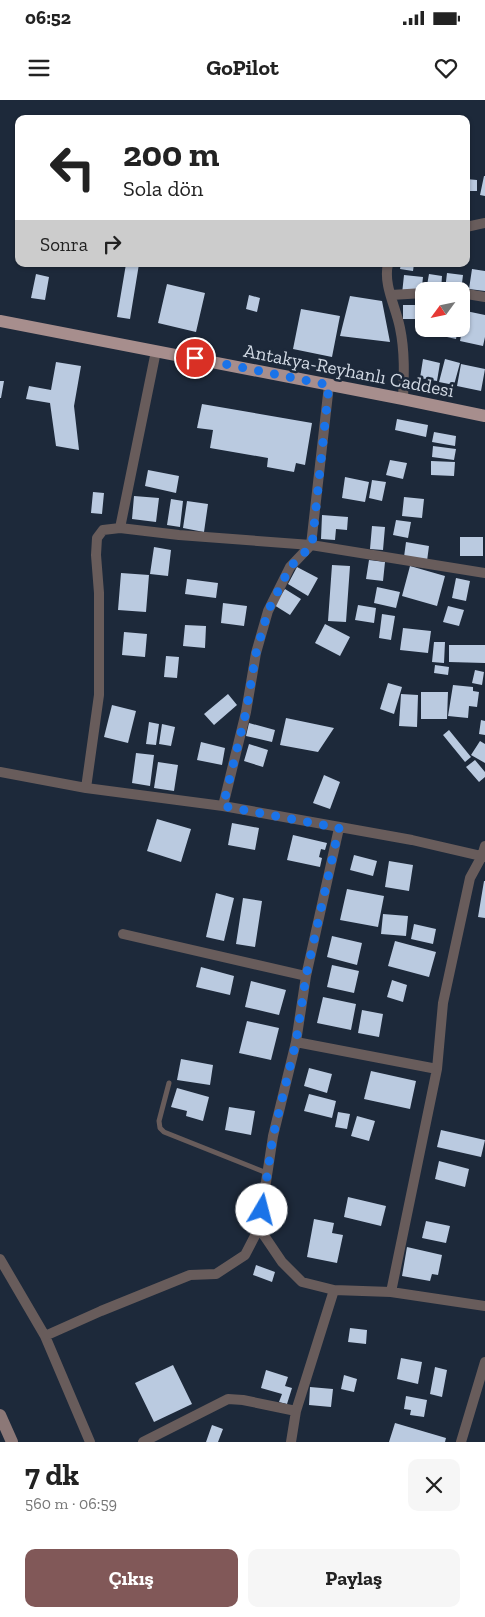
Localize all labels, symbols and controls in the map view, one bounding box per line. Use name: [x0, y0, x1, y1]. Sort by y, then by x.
text: 06:52: [25, 6, 71, 29]
icon: menu: [25, 54, 53, 82]
text: GoPilot: [206, 54, 279, 81]
icon: heart: [432, 54, 460, 82]
text: 200 m: [123, 133, 219, 175]
icon: left: [40, 135, 105, 200]
text: Sola dön: [123, 175, 203, 202]
icon: right: [98, 230, 126, 258]
text: Sonra: [40, 233, 88, 256]
north arrow: [415, 282, 470, 338]
map controls: [415, 282, 470, 337]
pin: [174, 337, 216, 379]
street label: Antakya-Reyhanlı Caddesi: [242, 339, 456, 402]
icon: arrive: [181, 344, 209, 372]
position arrow: [235, 1183, 287, 1235]
text: 7 dk: [25, 1457, 79, 1493]
button: close: [408, 1459, 460, 1511]
text: 560 m · 06:59: [25, 1494, 117, 1513]
button: Çıkış: [25, 1549, 238, 1607]
button: Paylaş: [248, 1549, 460, 1607]

